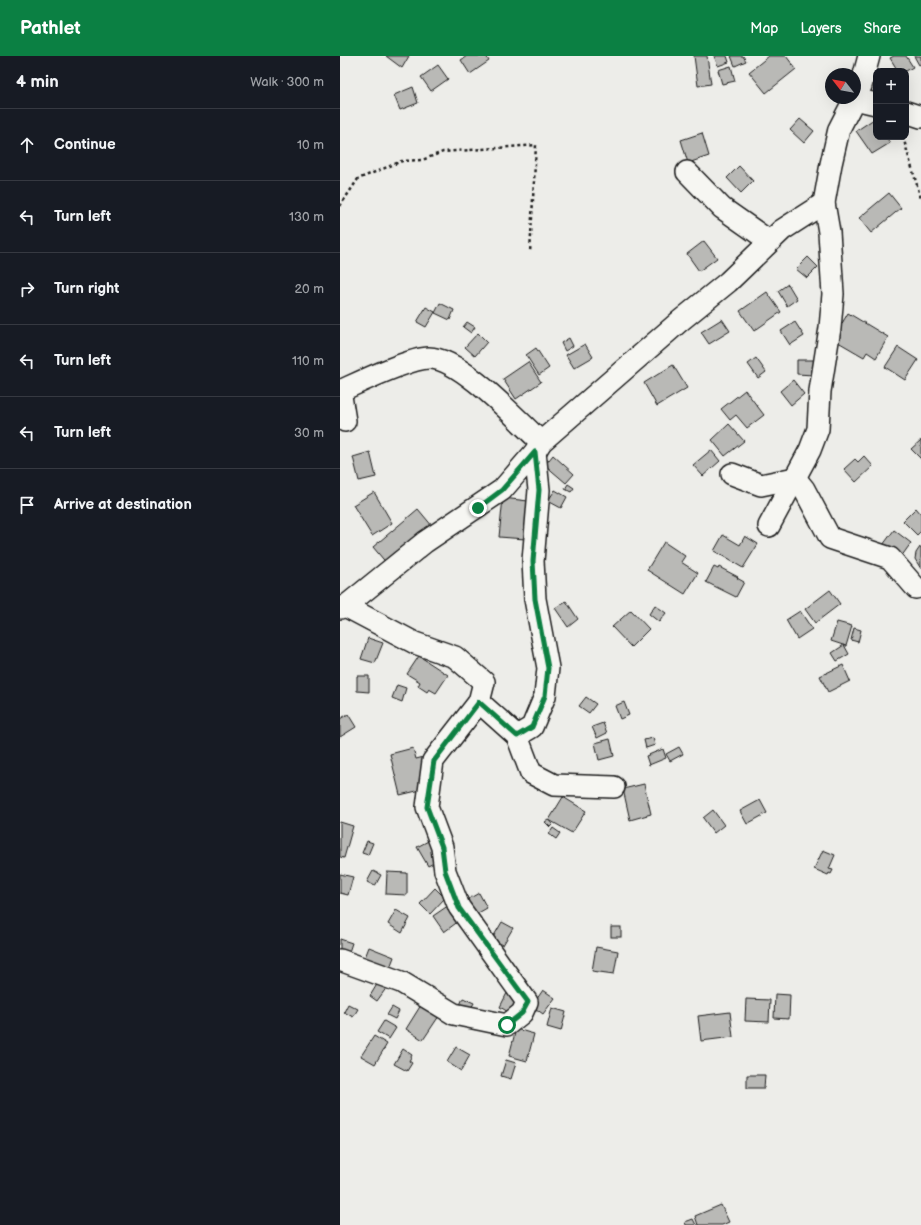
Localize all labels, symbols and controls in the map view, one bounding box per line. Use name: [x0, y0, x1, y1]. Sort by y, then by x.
text: Pathlet: [20, 17, 81, 40]
text: Map: [750, 20, 778, 37]
text: Layers: [800, 20, 842, 37]
text: Share: [864, 20, 901, 37]
north arrow: [825, 68, 861, 104]
map controls: [873, 68, 909, 140]
button: +: [873, 68, 909, 104]
text: 4 min: [16, 72, 59, 92]
text: Walk · 300 m: [250, 74, 324, 90]
button: −: [873, 104, 909, 140]
icon: ahead: [16, 134, 38, 156]
text: Continue: [54, 135, 116, 154]
text: 10 m: [297, 137, 324, 153]
icon: left: [16, 206, 38, 228]
text: Turn left: [54, 207, 111, 226]
text: 130 m: [289, 209, 324, 225]
icon: right: [16, 278, 38, 300]
text: Turn right: [54, 279, 119, 298]
text: 20 m: [294, 281, 324, 297]
icon: left: [16, 350, 38, 372]
text: Turn left: [54, 351, 111, 370]
text: 110 m: [292, 353, 324, 369]
icon: left: [16, 422, 38, 444]
text: Turn left: [54, 423, 111, 442]
text: 30 m: [294, 425, 324, 441]
icon: arrive: [16, 494, 38, 516]
text: Arrive at destination: [54, 495, 192, 514]
route end: [469, 499, 487, 517]
route start: [498, 1016, 516, 1034]

